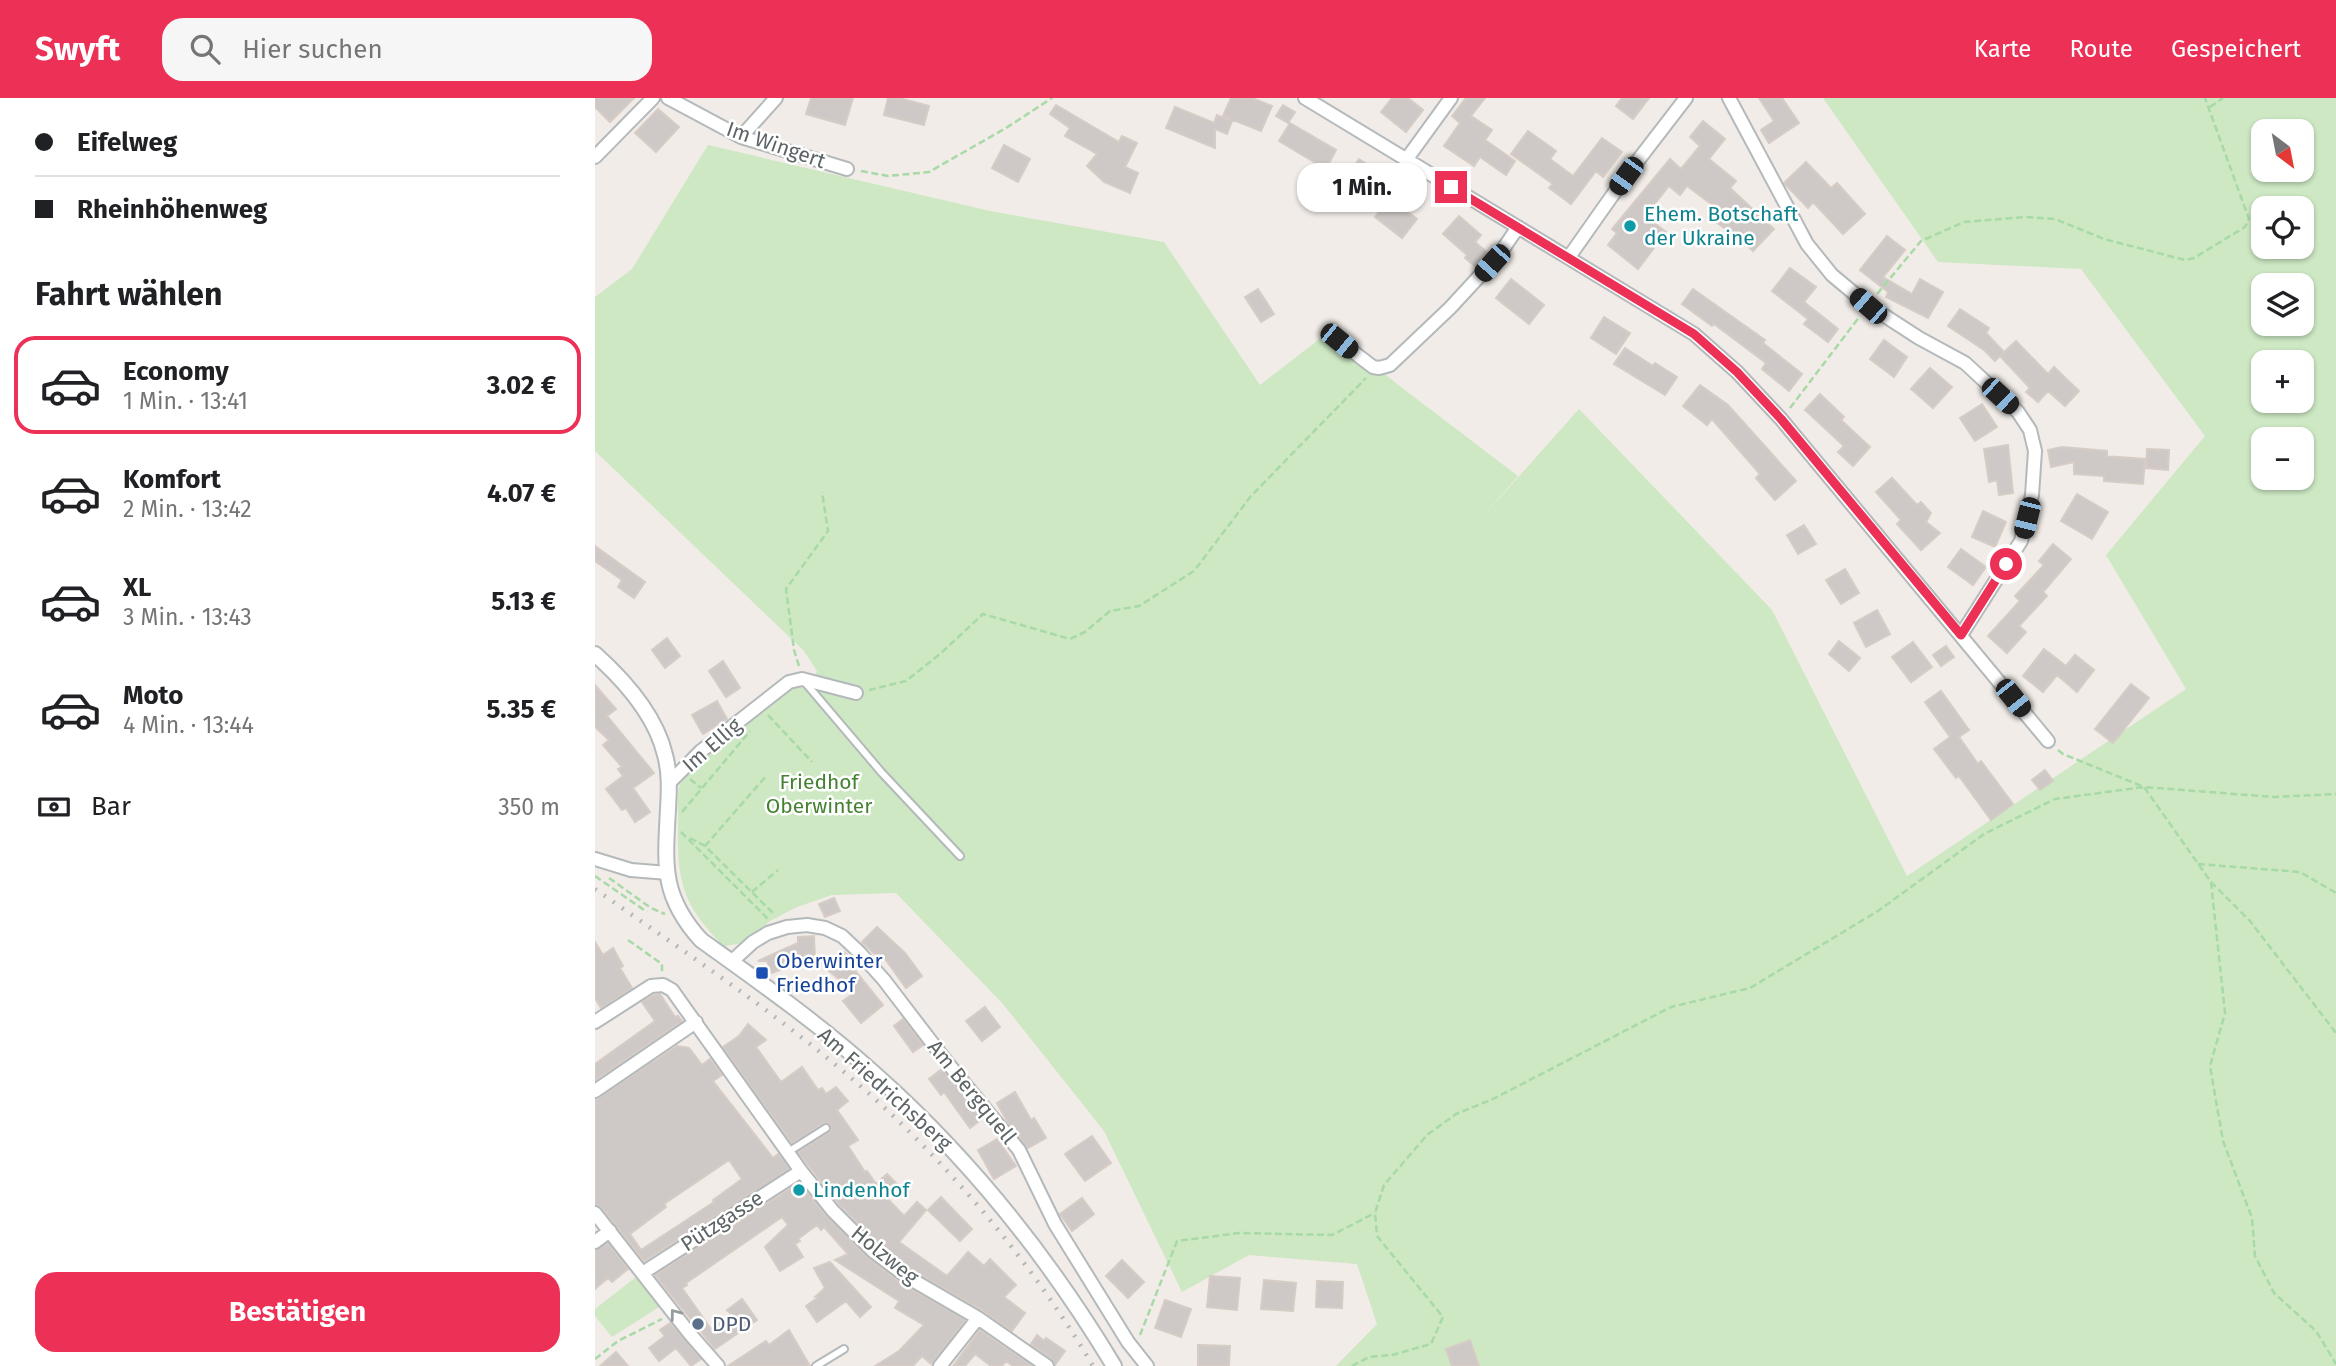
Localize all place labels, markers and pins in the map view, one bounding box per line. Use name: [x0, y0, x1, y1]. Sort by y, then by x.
place label: Ehem. Botschaft der Ukraine: [1644, 201, 1799, 251]
marker: Ehem. Botschaft der Ukraine: [1622, 218, 1638, 234]
place label: Oberwinter Friedhof: [776, 948, 883, 998]
marker: Oberwinter Friedhof: [754, 965, 770, 981]
place label: Lindenhof: [813, 1177, 912, 1203]
marker: Lindenhof: [791, 1182, 807, 1198]
place label: DPD: [712, 1311, 751, 1337]
marker: DPD: [690, 1316, 706, 1332]

